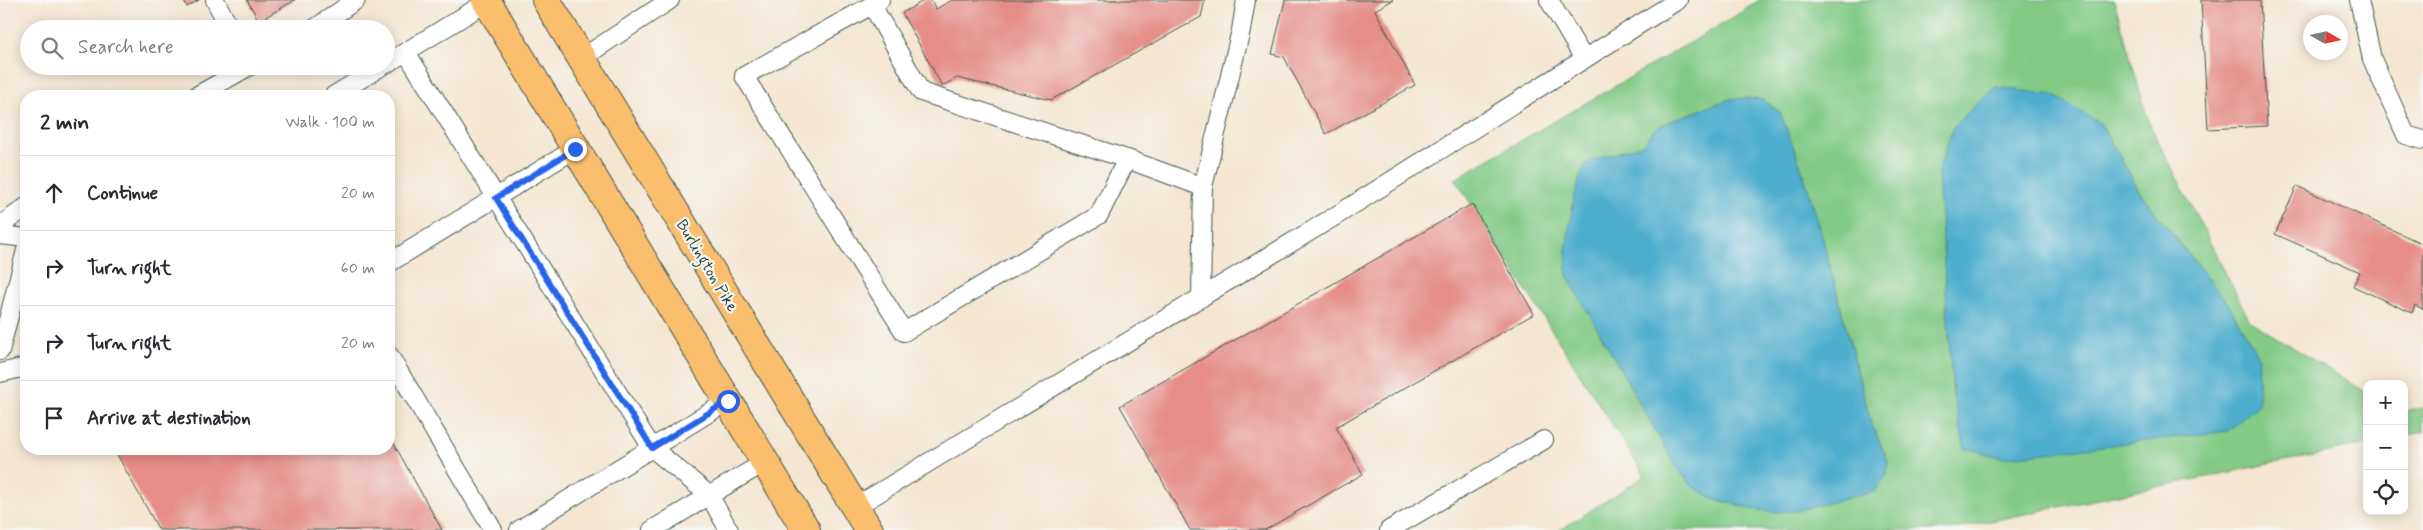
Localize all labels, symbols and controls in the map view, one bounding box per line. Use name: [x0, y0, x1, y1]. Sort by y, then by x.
north arrow: [2303, 15, 2348, 60]
search box: [20, 20, 395, 75]
icon: search: [38, 34, 66, 62]
text: Search here: [78, 35, 174, 60]
text: 2 min: [40, 109, 89, 137]
text: Walk · 100 m: [285, 112, 375, 133]
route end: [564, 138, 587, 161]
icon: ahead: [40, 179, 68, 207]
text: Continue: [87, 181, 158, 206]
text: 20 m: [341, 183, 375, 204]
street label: Burlington Pike: [670, 216, 743, 317]
icon: right: [40, 254, 68, 282]
text: Turn right: [87, 256, 171, 281]
text: 60 m: [341, 258, 375, 279]
icon: right: [40, 329, 68, 357]
text: Turn right: [87, 331, 171, 356]
text: 20 m: [341, 333, 375, 354]
map controls: [2363, 380, 2408, 515]
button: +: [2363, 380, 2408, 425]
route start: [717, 390, 740, 413]
icon: arrive: [40, 404, 68, 432]
text: Arrive at destination: [87, 406, 251, 431]
button: −: [2363, 425, 2408, 470]
button: locate: [2363, 470, 2408, 515]

